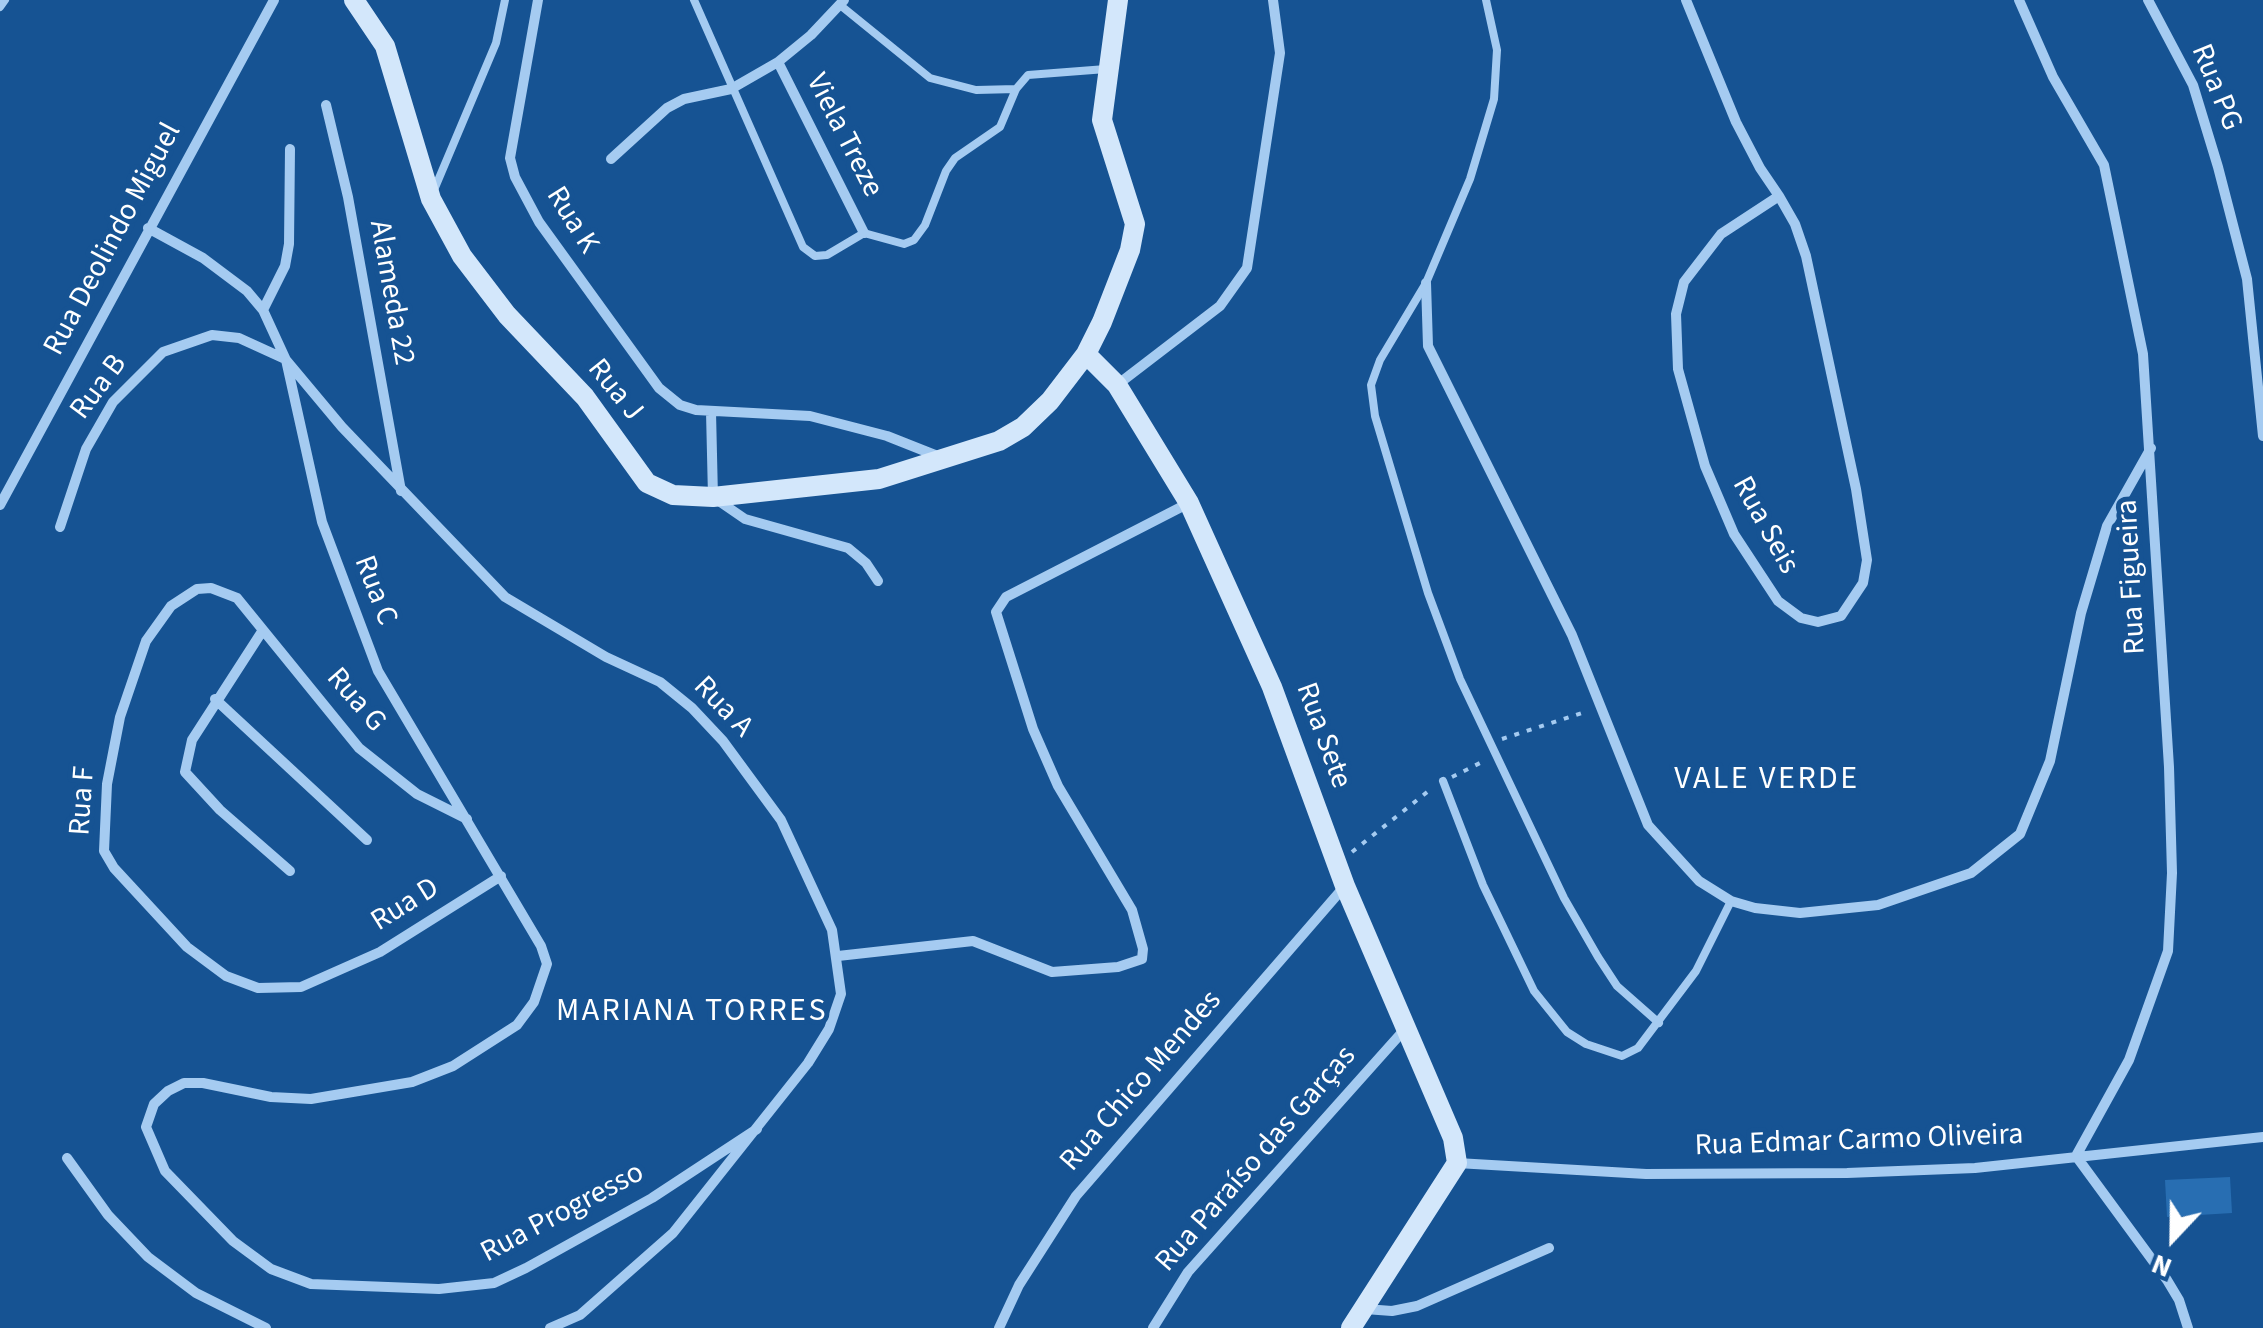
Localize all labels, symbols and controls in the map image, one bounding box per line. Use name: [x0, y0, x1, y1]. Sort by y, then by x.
street label: Rua PG: [2181, 40, 2249, 136]
street label: Viela Treze: [797, 68, 889, 204]
street label: Rua Deolindo Miguel: [38, 118, 190, 362]
street label: Rua K: [537, 181, 605, 261]
street label: Alameda 22: [360, 218, 420, 368]
street label: Rua B: [64, 348, 136, 428]
street label: Rua J: [578, 353, 650, 429]
street label: Rua Seis: [1723, 471, 1805, 581]
street label: Rua Figueira: [2111, 499, 2155, 655]
street label: Rua C: [344, 551, 404, 631]
street label: Rua G: [317, 662, 393, 740]
street label: Rua A: [684, 670, 760, 746]
street label: Rua Sete: [1286, 678, 1358, 794]
district label: VALE VERDE: [1674, 762, 1860, 800]
street label: Rua F: [64, 765, 104, 837]
street label: Rua D: [366, 871, 446, 941]
street label: Rua Chico Mendes: [1054, 984, 1230, 1180]
district label: MARIANA TORRES: [556, 994, 828, 1032]
street label: Rua Paraíso das Garças: [1149, 1040, 1365, 1280]
street label: Rua Edmar Carmo Oliveira: [1694, 1118, 2024, 1166]
street label: Rua Progresso: [475, 1156, 651, 1272]
north arrow: [2123, 1188, 2223, 1288]
text: N: [2146, 1244, 2178, 1288]

